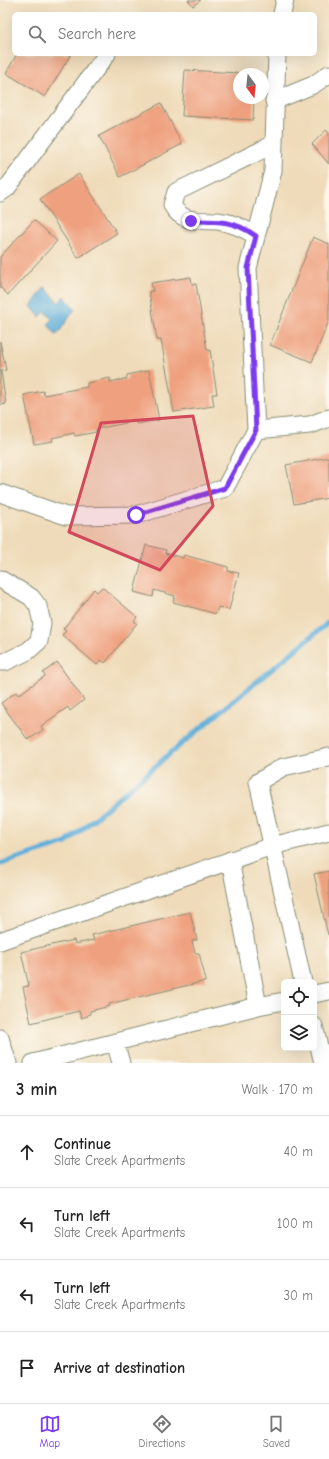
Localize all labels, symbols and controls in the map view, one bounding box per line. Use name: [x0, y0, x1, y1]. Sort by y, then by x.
search box: [12, 12, 317, 56]
icon: search: [26, 23, 48, 45]
text: Search here: [58, 25, 136, 43]
north arrow: [233, 68, 269, 104]
route end: [182, 212, 200, 230]
route start: [127, 506, 145, 524]
map controls: [281, 979, 317, 1051]
button: locate: [281, 979, 317, 1015]
button: layers: [281, 1015, 317, 1051]
text: 3 min: [16, 1080, 57, 1099]
text: Walk · 170 m: [241, 1082, 313, 1097]
text: Continue: [54, 1135, 111, 1153]
icon: ahead: [16, 1141, 38, 1163]
text: 40 m: [284, 1144, 313, 1159]
text: Slate Creek Apartments: [54, 1153, 185, 1168]
text: Turn left: [54, 1207, 110, 1225]
icon: left: [16, 1213, 38, 1235]
text: 100 m: [277, 1216, 313, 1231]
text: Slate Creek Apartments: [54, 1225, 185, 1240]
text: Turn left: [54, 1279, 110, 1297]
icon: left: [16, 1285, 38, 1307]
text: 30 m: [283, 1288, 313, 1303]
text: Slate Creek Apartments: [54, 1297, 185, 1312]
icon: arrive: [16, 1357, 38, 1379]
text: Arrive at destination: [54, 1359, 185, 1377]
tab: Map: [39, 1413, 61, 1450]
tab: Directions: [139, 1413, 185, 1450]
tab: Saved: [263, 1413, 290, 1450]

